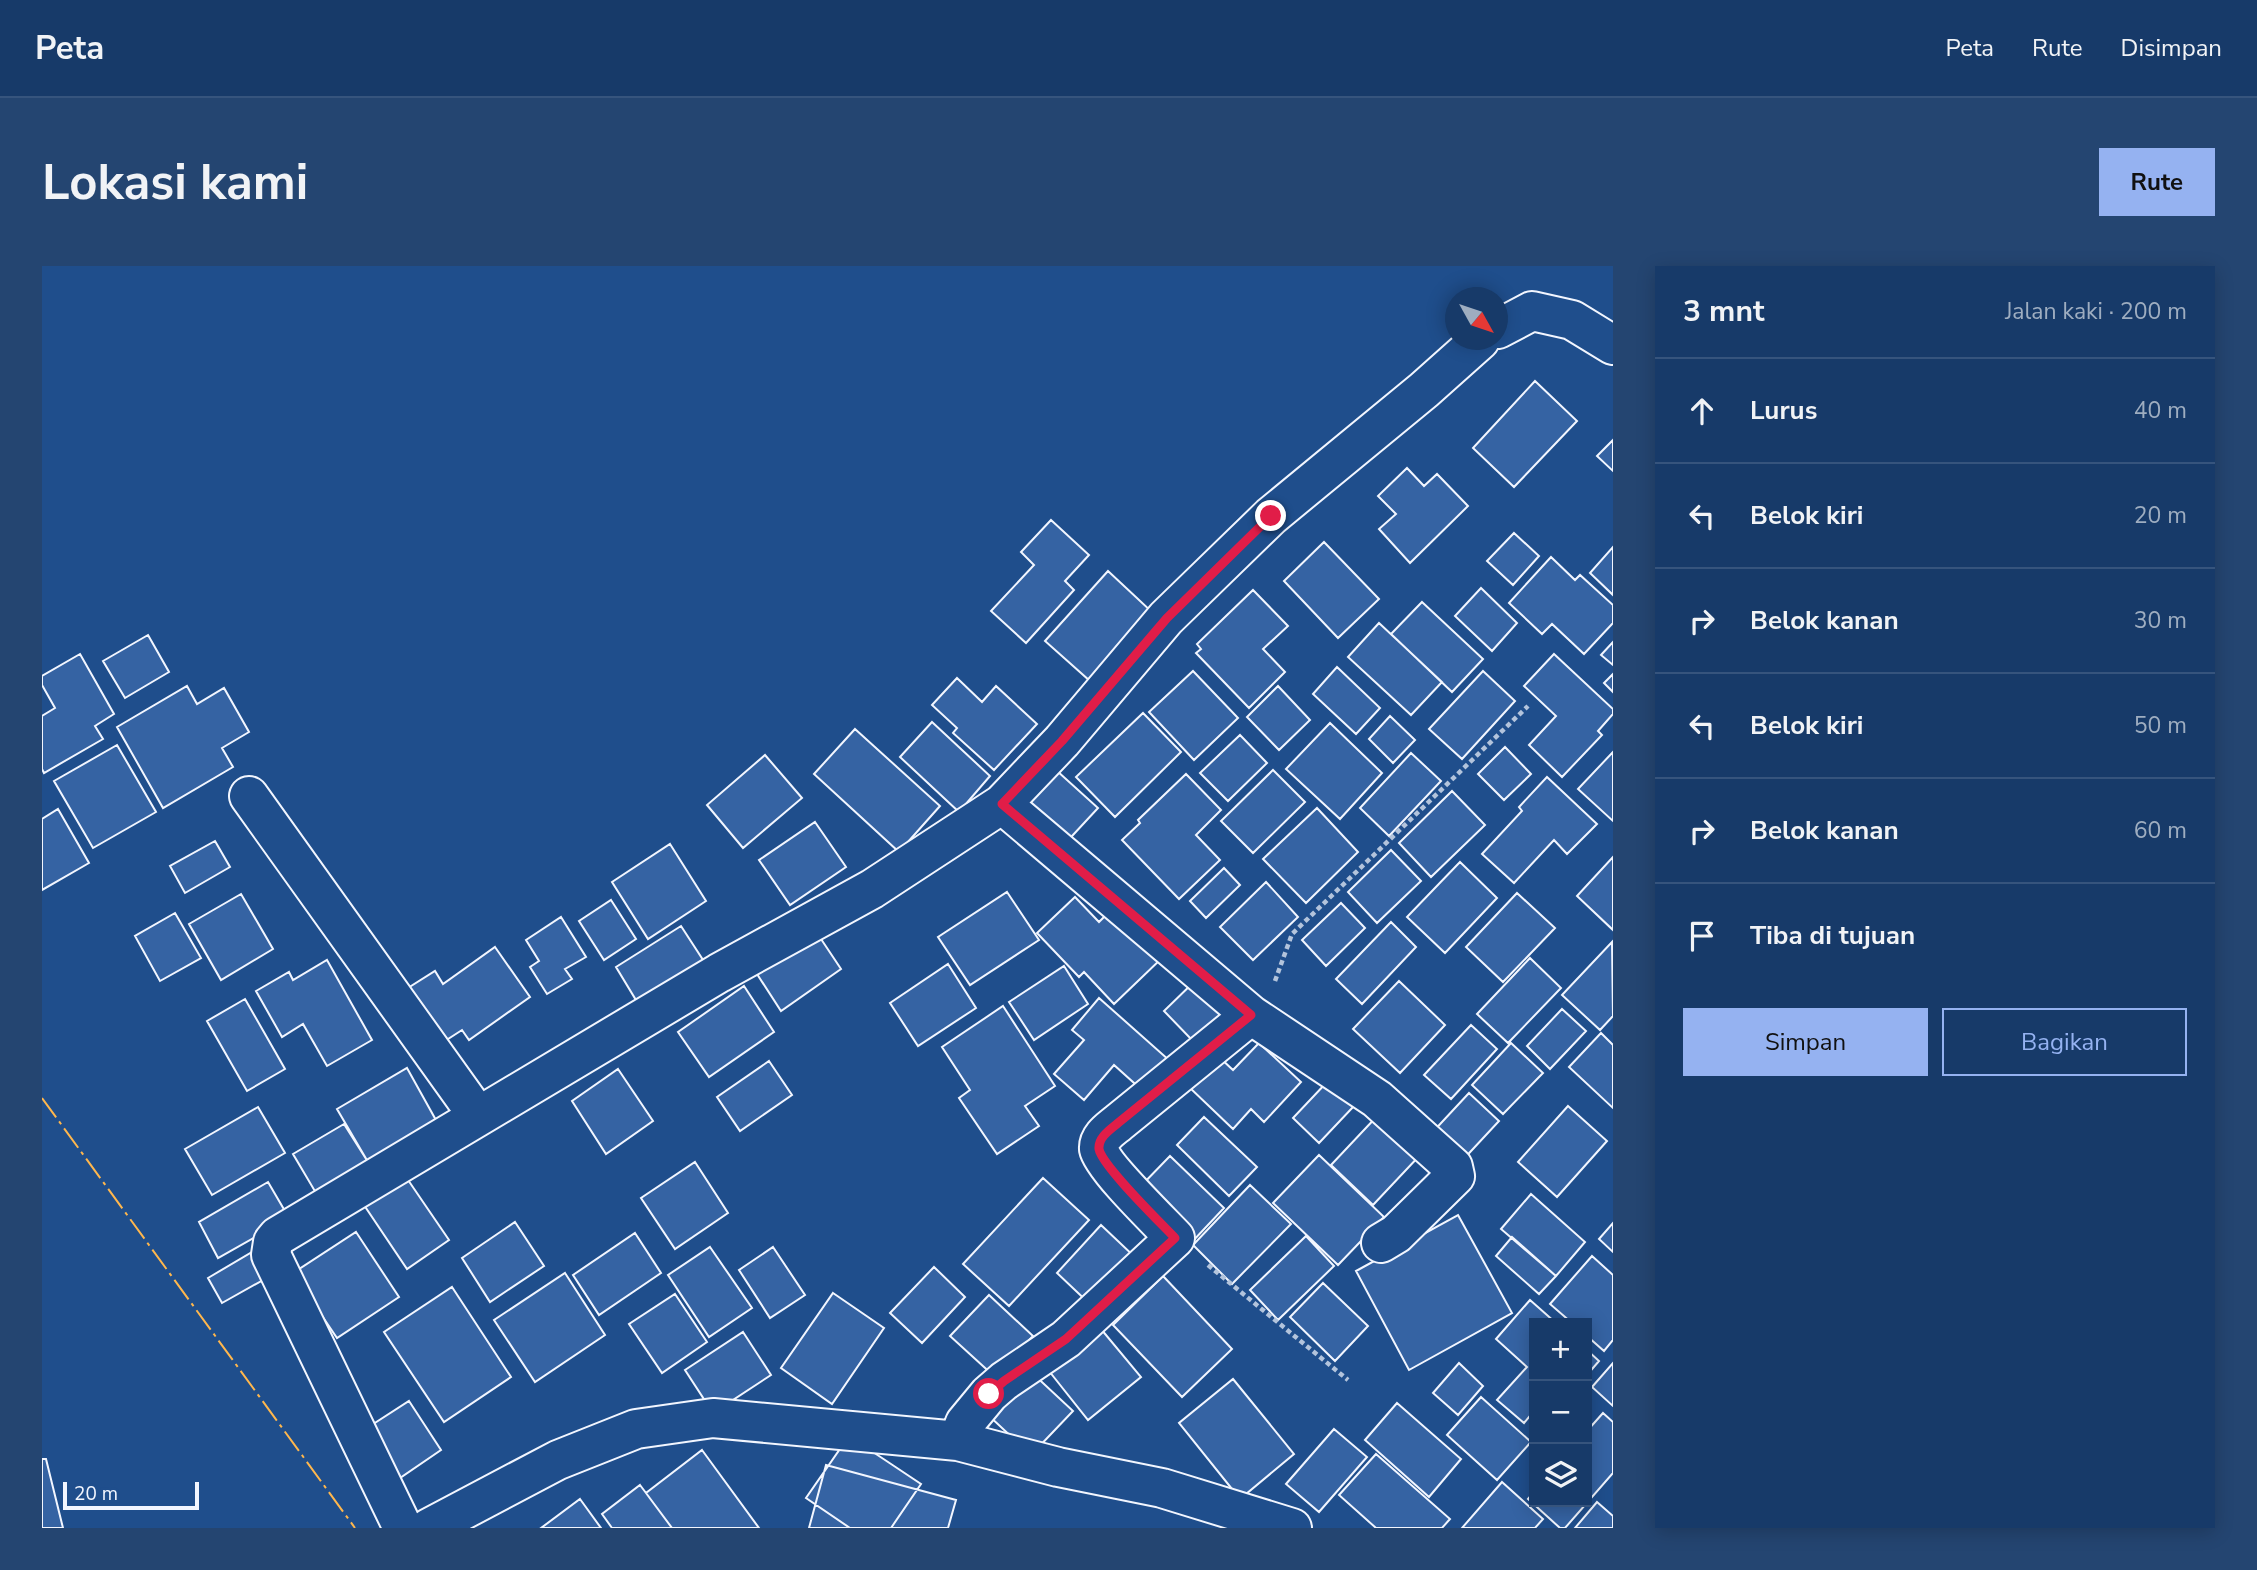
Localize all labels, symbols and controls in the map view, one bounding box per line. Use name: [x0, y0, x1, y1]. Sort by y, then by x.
text: Peta: [35, 26, 104, 71]
text: Peta: [1945, 32, 1994, 64]
text: Rute: [2032, 32, 2083, 64]
text: Disimpan: [2121, 32, 2222, 64]
button: Rute: [2099, 148, 2215, 216]
text: Lokasi kami: [42, 149, 308, 216]
north arrow: [1445, 287, 1508, 350]
text: 3 mnt: [1683, 291, 1764, 332]
text: Jalan kaki · 200 m: [2005, 296, 2187, 327]
icon: ahead: [1683, 392, 1721, 430]
text: Lurus: [1750, 393, 1817, 428]
text: 40 m: [2134, 395, 2187, 426]
icon: left: [1683, 497, 1721, 535]
text: Belok kiri: [1750, 498, 1863, 533]
route end: [1255, 500, 1286, 531]
text: 20 m: [2134, 500, 2187, 531]
icon: right: [1683, 602, 1721, 640]
text: Belok kanan: [1750, 603, 1899, 638]
text: 30 m: [2134, 605, 2187, 636]
icon: left: [1683, 707, 1721, 745]
text: Belok kiri: [1750, 708, 1863, 743]
text: 50 m: [2134, 710, 2187, 741]
icon: right: [1683, 812, 1721, 850]
text: Belok kanan: [1750, 813, 1899, 848]
text: 60 m: [2134, 815, 2187, 846]
icon: arrive: [1683, 917, 1721, 955]
text: Tiba di tujuan: [1750, 918, 1915, 953]
button: Simpan: [1683, 1008, 1928, 1076]
button: Bagikan: [1942, 1008, 2187, 1076]
map controls: [1529, 1318, 1592, 1507]
button: +: [1529, 1318, 1592, 1381]
route start: [973, 1378, 1004, 1409]
button: −: [1529, 1381, 1592, 1444]
button: layers: [1529, 1444, 1592, 1507]
scale bar: [63, 1479, 200, 1511]
text: 20 m: [74, 1481, 118, 1507]

